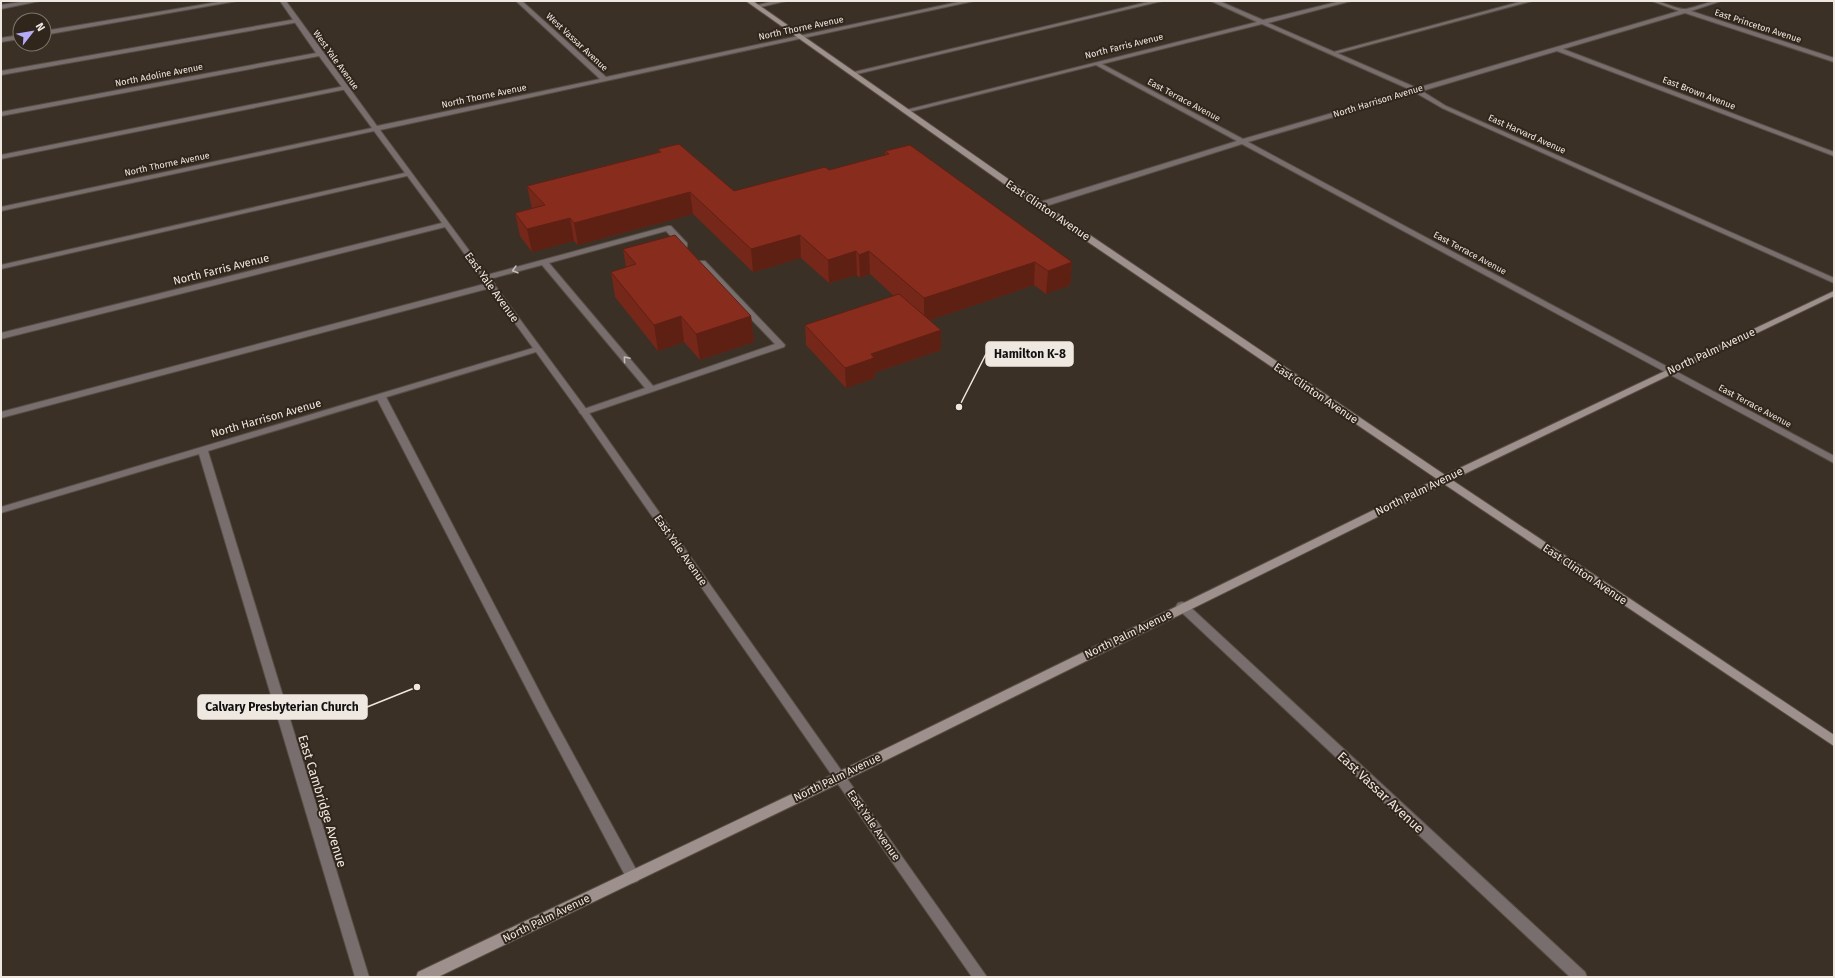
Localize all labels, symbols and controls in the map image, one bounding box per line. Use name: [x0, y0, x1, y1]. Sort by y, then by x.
street label: East Princeton Avenue: [1713, 7, 1803, 45]
street label: West Vassar Avenue: [544, 11, 610, 73]
north arrow: [12, 12, 52, 52]
street label: North Thorne Avenue: [757, 14, 845, 42]
text: N: [33, 21, 48, 34]
street label: West Yale Avenue: [311, 28, 361, 92]
street label: North Farris Avenue: [1084, 31, 1164, 61]
street label: North Adoline Avenue: [114, 62, 204, 88]
street label: East Brown Avenue: [1661, 74, 1737, 112]
street label: East Terrace Avenue: [1146, 77, 1222, 124]
street label: North Thorne Avenue: [440, 82, 528, 110]
street label: North Harrison Avenue: [1332, 83, 1424, 119]
street label: East Harvard Avenue: [1487, 112, 1567, 156]
street label: North Thorne Avenue: [123, 150, 211, 178]
street label: East Clinton Avenue: [1003, 177, 1092, 243]
street label: East Terrace Avenue: [1432, 230, 1508, 277]
street label: East Yale Avenue: [462, 250, 521, 325]
street label: North Farris Avenue: [172, 251, 270, 288]
one-way arrow: [512, 265, 519, 274]
street label: North Palm Avenue: [1665, 325, 1757, 377]
callout: Hamilton K-8: [986, 342, 1073, 366]
text: Hamilton K-8: [994, 347, 1066, 361]
one-way arrow: [623, 356, 630, 364]
street label: East Clinton Avenue: [1271, 360, 1360, 426]
street label: East Terrace Avenue: [1717, 383, 1793, 430]
street label: North Harrison Avenue: [210, 397, 323, 440]
street label: North Palm Avenue: [1374, 465, 1465, 518]
street label: East Yale Avenue: [651, 512, 710, 588]
street label: East Clinton Avenue: [1540, 541, 1629, 607]
street label: North Palm Avenue: [1083, 608, 1174, 661]
callout: Calvary Presbyterian Church: [198, 695, 367, 719]
text: Calvary Presbyterian Church: [205, 700, 359, 714]
street label: East Cambridge Avenue: [295, 733, 350, 869]
street label: East Vassar Avenue: [1335, 749, 1427, 836]
street label: North Palm Avenue: [792, 751, 883, 804]
street label: East Yale Avenue: [844, 787, 903, 863]
street label: North Palm Avenue: [501, 892, 592, 945]

